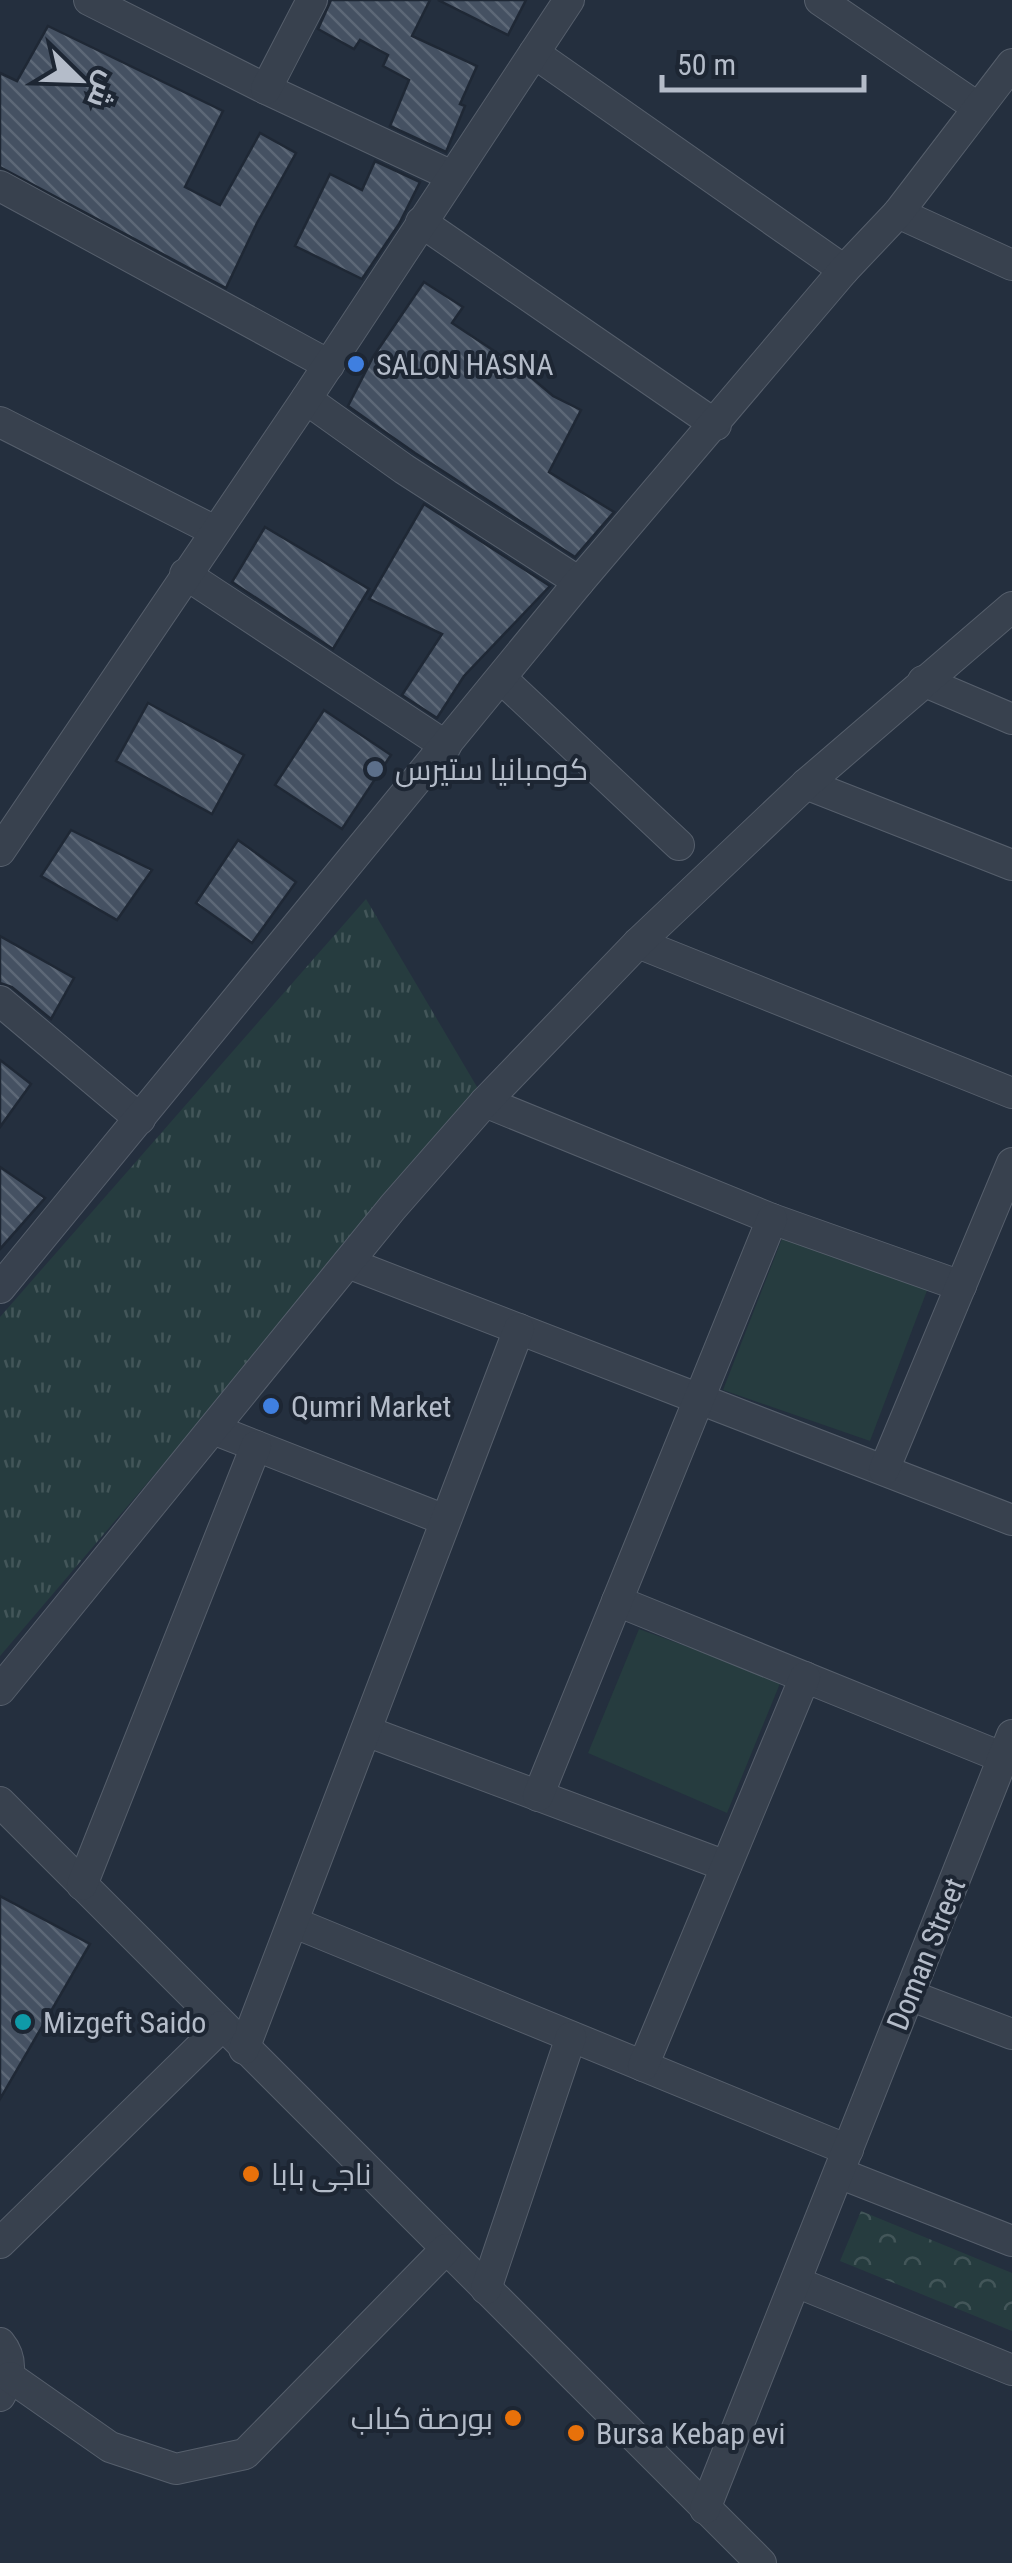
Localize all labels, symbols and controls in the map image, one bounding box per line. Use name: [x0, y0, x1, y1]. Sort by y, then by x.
north arrow: [30, 30, 130, 130]
scale bar: [662, 30, 864, 92]
text: 50 m: [677, 47, 736, 82]
text: ش: [80, 67, 125, 113]
place label: SALON HASNA: [376, 347, 554, 382]
marker: SALON HASNA: [345, 353, 367, 375]
place label: كومبانيا ستيرس: [395, 752, 588, 788]
marker: كومبانيا ستيرس: [364, 758, 386, 780]
place label: Qumri Market: [291, 1389, 451, 1424]
marker: Qumri Market: [260, 1395, 282, 1417]
street label: Doman Street: [880, 1873, 972, 2035]
place label: Mizgeft Saido: [43, 2005, 206, 2040]
marker: Mizgeft Saido: [12, 2011, 34, 2033]
place label: ناجى بابا: [271, 2157, 372, 2193]
marker: ناجى بابا: [240, 2163, 262, 2185]
place label: بورصة كباب: [351, 2401, 493, 2436]
marker: بورصة كباب: [502, 2407, 524, 2429]
place label: Bursa Kebap evi: [596, 2416, 785, 2451]
marker: Bursa Kebap evi: [565, 2422, 587, 2444]

